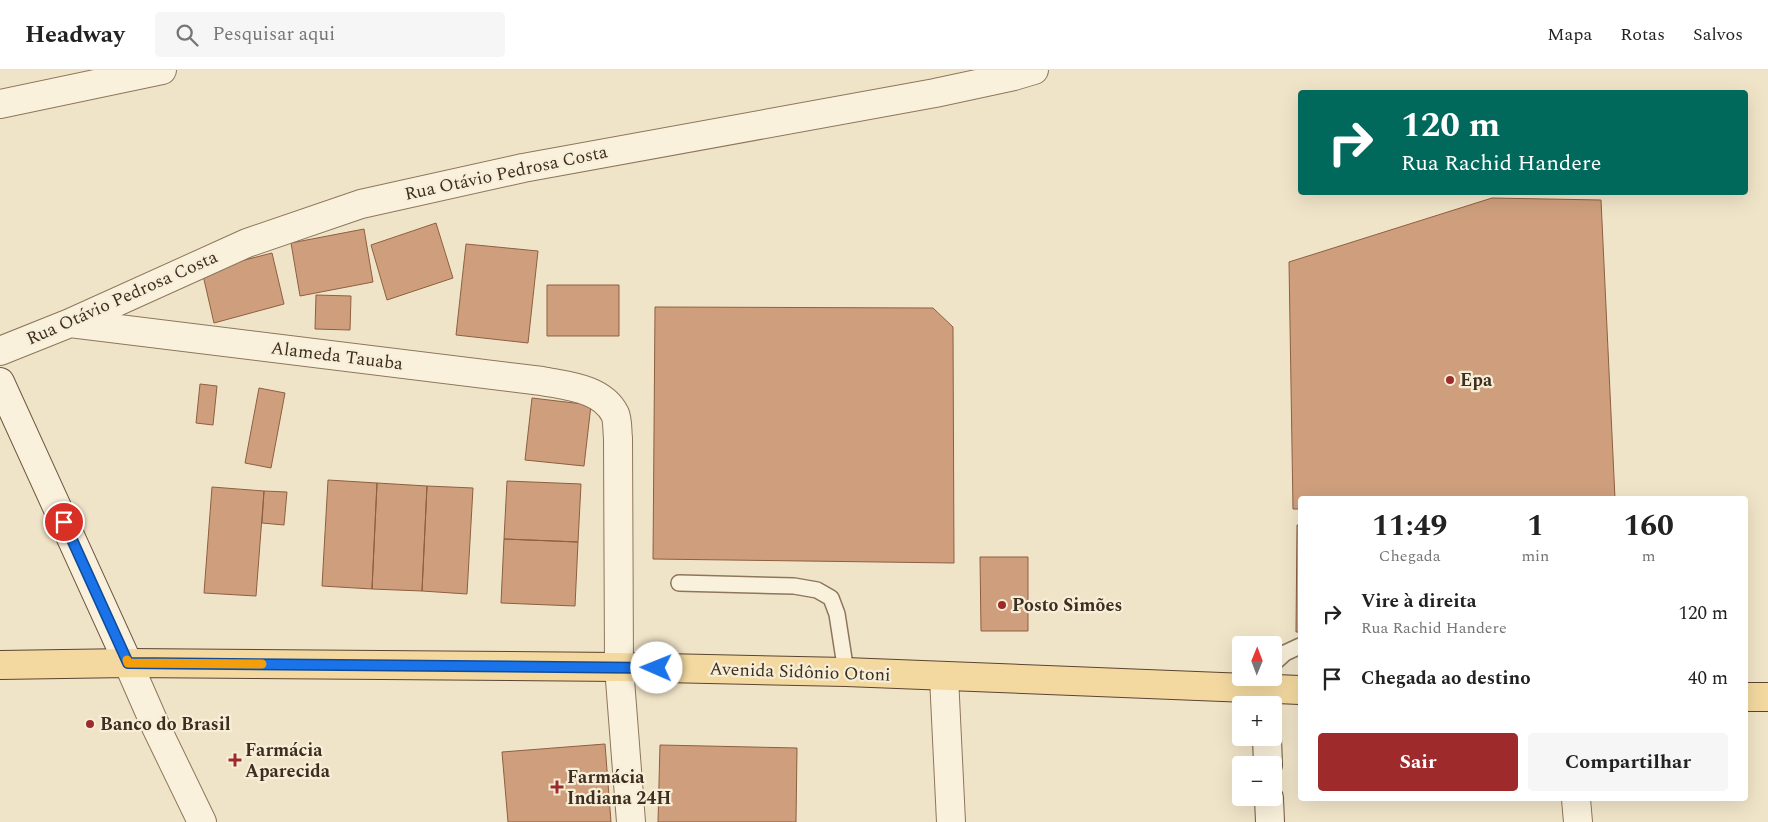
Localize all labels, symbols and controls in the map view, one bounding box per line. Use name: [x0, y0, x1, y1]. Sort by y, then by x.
search box: [155, 12, 505, 57]
text: Headway: [25, 17, 125, 53]
text: Pesquisar aqui: [213, 20, 335, 49]
icon: search: [173, 21, 201, 49]
text: Mapa: [1547, 21, 1592, 48]
text: Rotas: [1620, 21, 1665, 48]
text: Salvos: [1693, 21, 1743, 48]
text: 120 m: [1401, 99, 1500, 152]
icon: right: [1318, 110, 1383, 175]
street label: Rua Otávio Pedrosa Costa: [402, 138, 610, 208]
text: Rua Rachid Handere: [1401, 147, 1601, 180]
street label: Rua Otávio Pedrosa Costa: [22, 244, 222, 352]
street label: Alameda Tauaba: [269, 334, 405, 378]
place label: Epa: [1460, 367, 1493, 394]
marker: Epa: [1444, 374, 1456, 386]
pin: [43, 501, 85, 543]
text: 11:49: [1372, 503, 1447, 549]
text: 1: [1527, 503, 1544, 549]
text: 160: [1623, 503, 1674, 549]
icon: arrive: [50, 508, 78, 536]
text: Chegada: [1379, 544, 1441, 568]
text: min: [1521, 544, 1549, 568]
text: m: [1642, 544, 1656, 568]
text: Vire à direita: [1361, 587, 1477, 616]
place label: Posto Simões: [1012, 592, 1122, 619]
marker: Posto Simões: [996, 599, 1008, 611]
text: 120 m: [1678, 599, 1728, 628]
icon: right: [1318, 600, 1346, 628]
text: Rua Rachid Handere: [1361, 616, 1507, 640]
north arrow: [1232, 636, 1282, 686]
map controls: [1232, 636, 1282, 806]
position arrow: [630, 641, 682, 693]
street label: Avenida Sidônio Otoni: [709, 655, 891, 689]
text: Chegada ao destino: [1361, 664, 1531, 693]
text: 40 m: [1688, 664, 1728, 693]
icon: arrive: [1318, 665, 1346, 693]
button: +: [1232, 696, 1282, 746]
place label: Banco do Brasil: [100, 711, 231, 738]
marker: Banco do Brasil: [84, 718, 96, 730]
button: Sair: [1318, 733, 1518, 791]
button: Compartilhar: [1528, 733, 1728, 791]
place label: Farmácia Aparecida: [245, 737, 331, 785]
marker: Farmácia Aparecida: [229, 754, 241, 766]
button: −: [1232, 756, 1282, 806]
place label: Farmácia Indiana 24H: [567, 764, 671, 812]
marker: Farmácia Indiana 24H: [551, 781, 563, 793]

